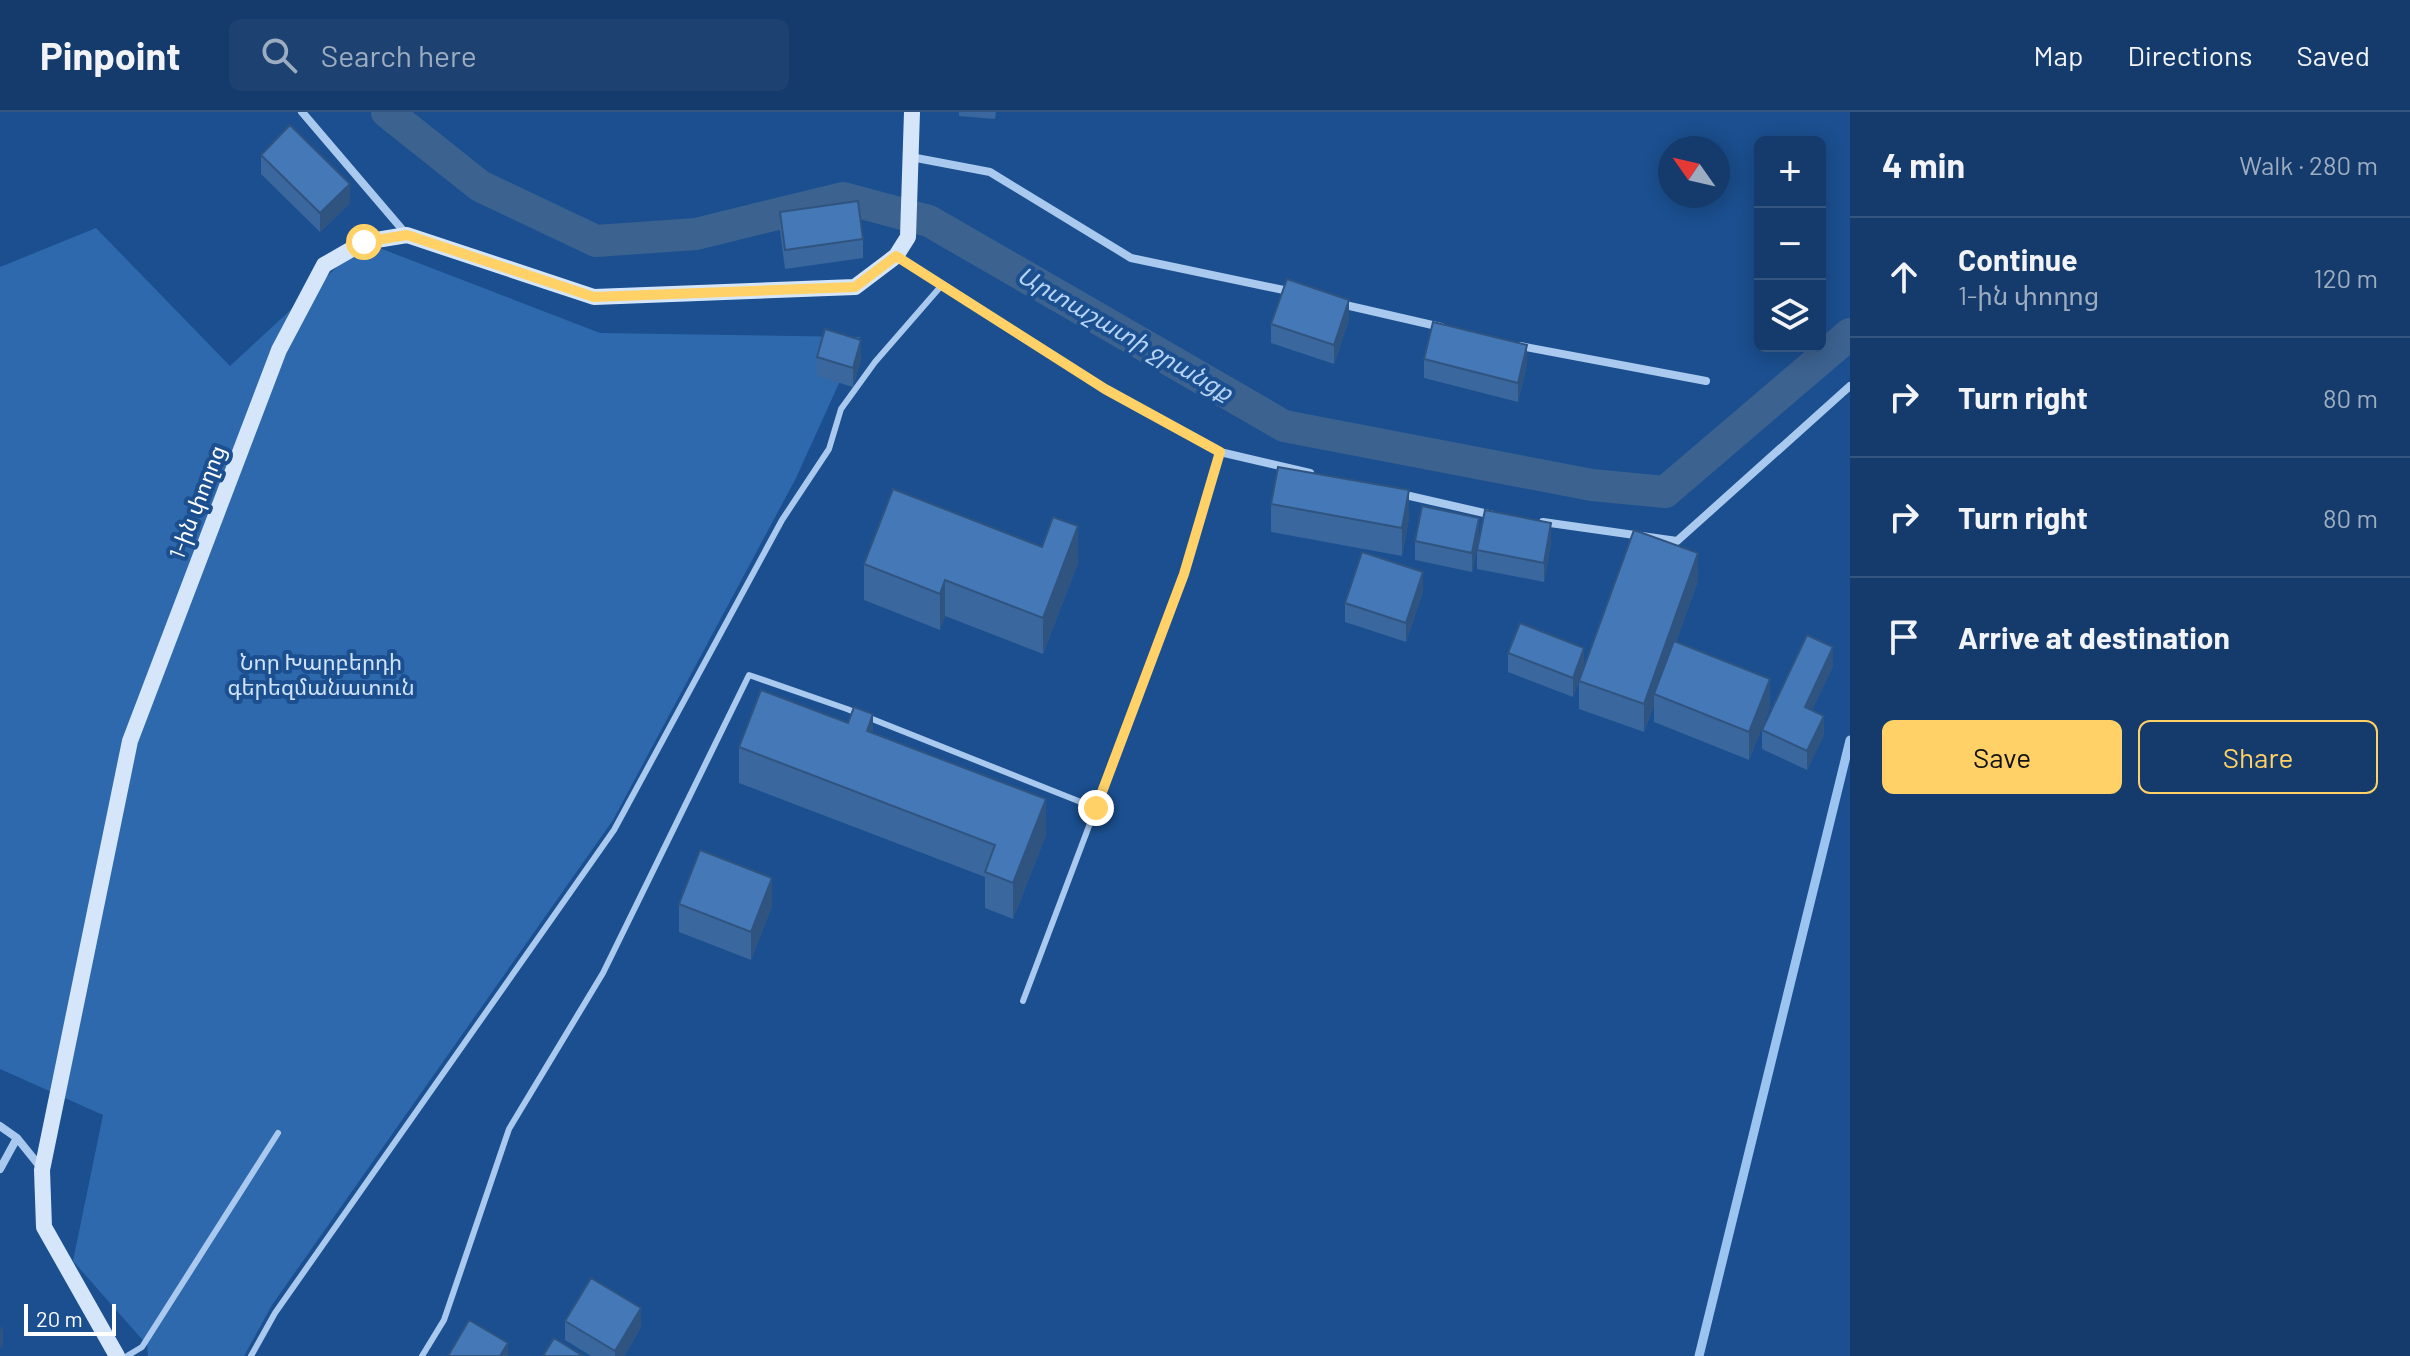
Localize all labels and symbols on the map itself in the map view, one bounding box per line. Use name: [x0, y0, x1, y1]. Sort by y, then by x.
north arrow: [1658, 136, 1730, 208]
route start: [346, 224, 382, 260]
water label: Արտաշատի ջրանցք: [1012, 259, 1240, 408]
street label: 1-ին փողոց: [162, 441, 231, 563]
park label: Նոր Խարբերդի գերեզմանատուն: [227, 648, 415, 700]
route end: [1078, 790, 1114, 826]
scale bar: [24, 1300, 116, 1336]

